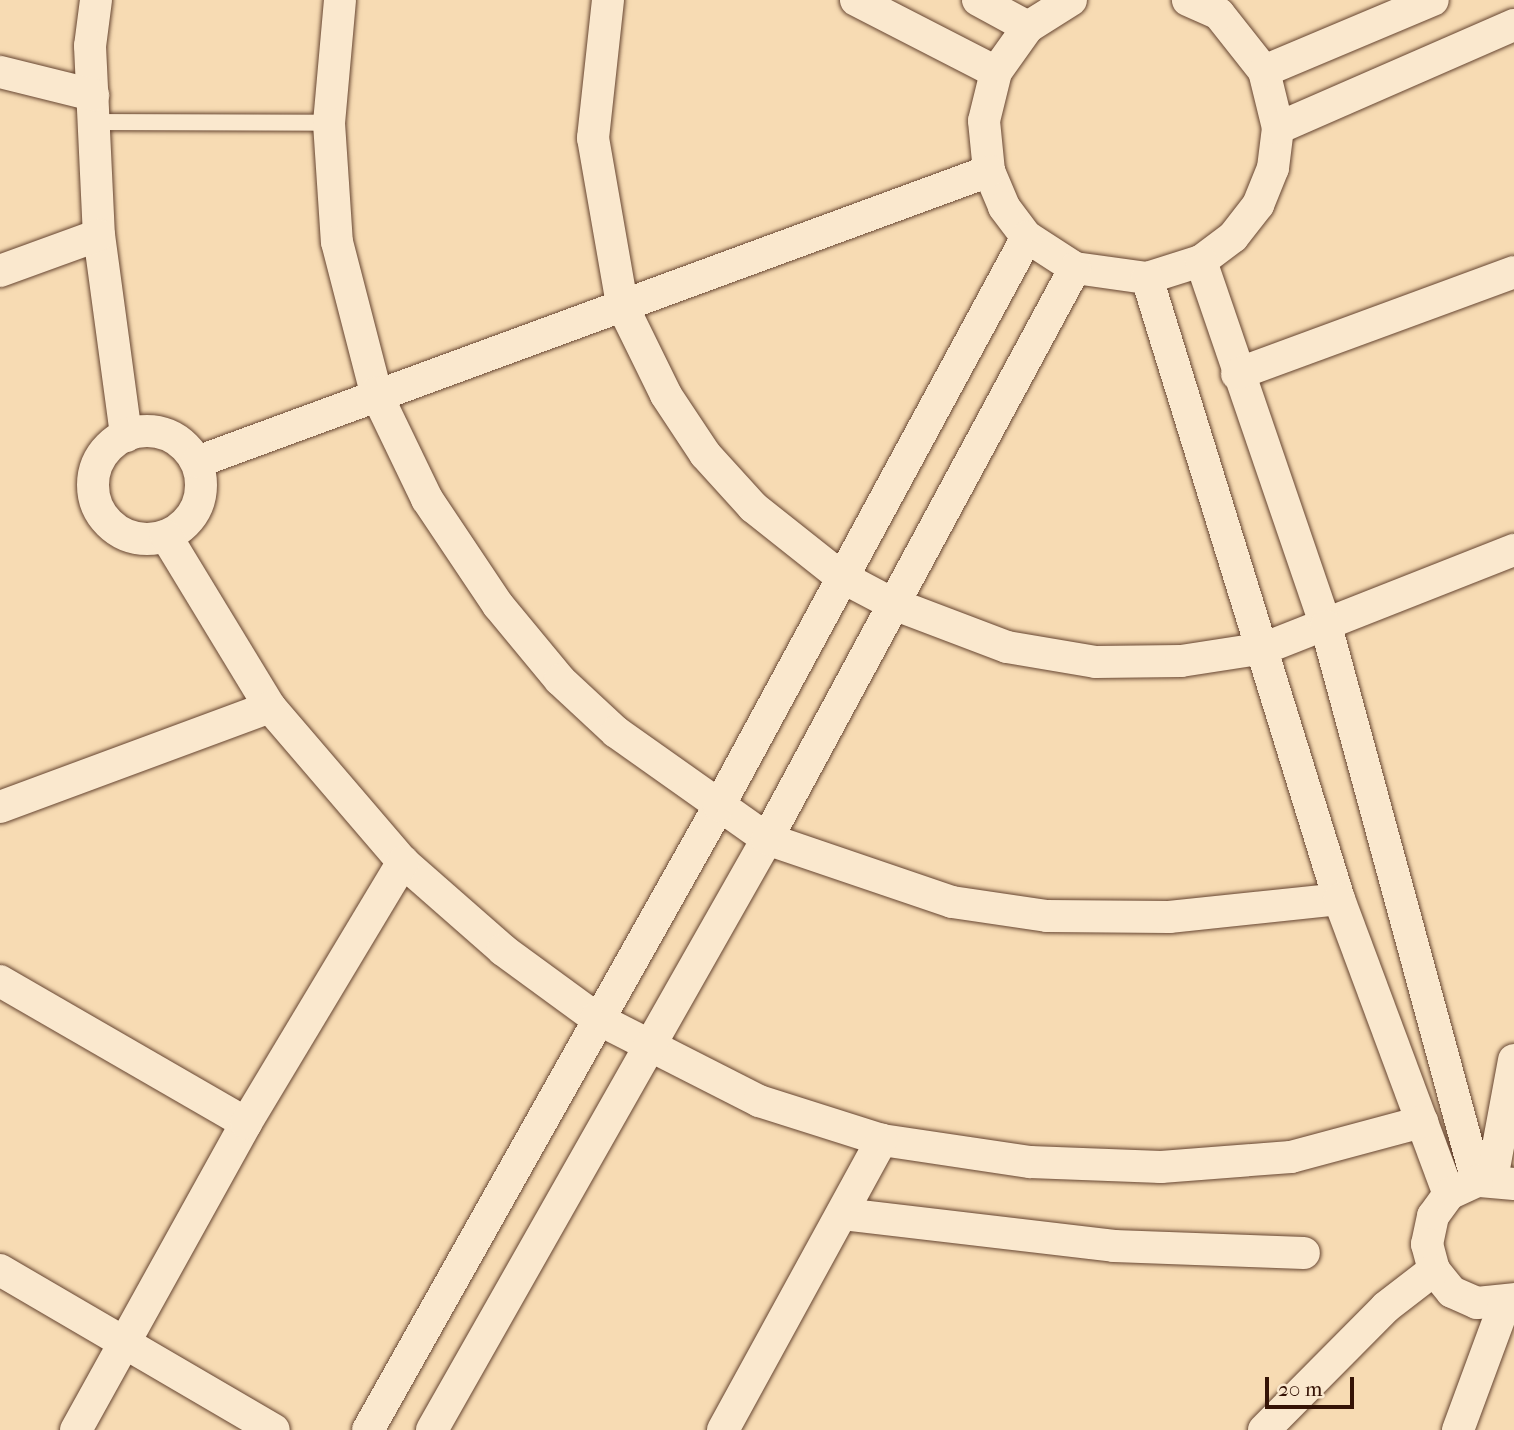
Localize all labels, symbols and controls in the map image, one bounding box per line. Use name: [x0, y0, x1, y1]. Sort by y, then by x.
scale bar: [1269, 1364, 1358, 1408]
text: 20 m: [1278, 1377, 1322, 1401]

